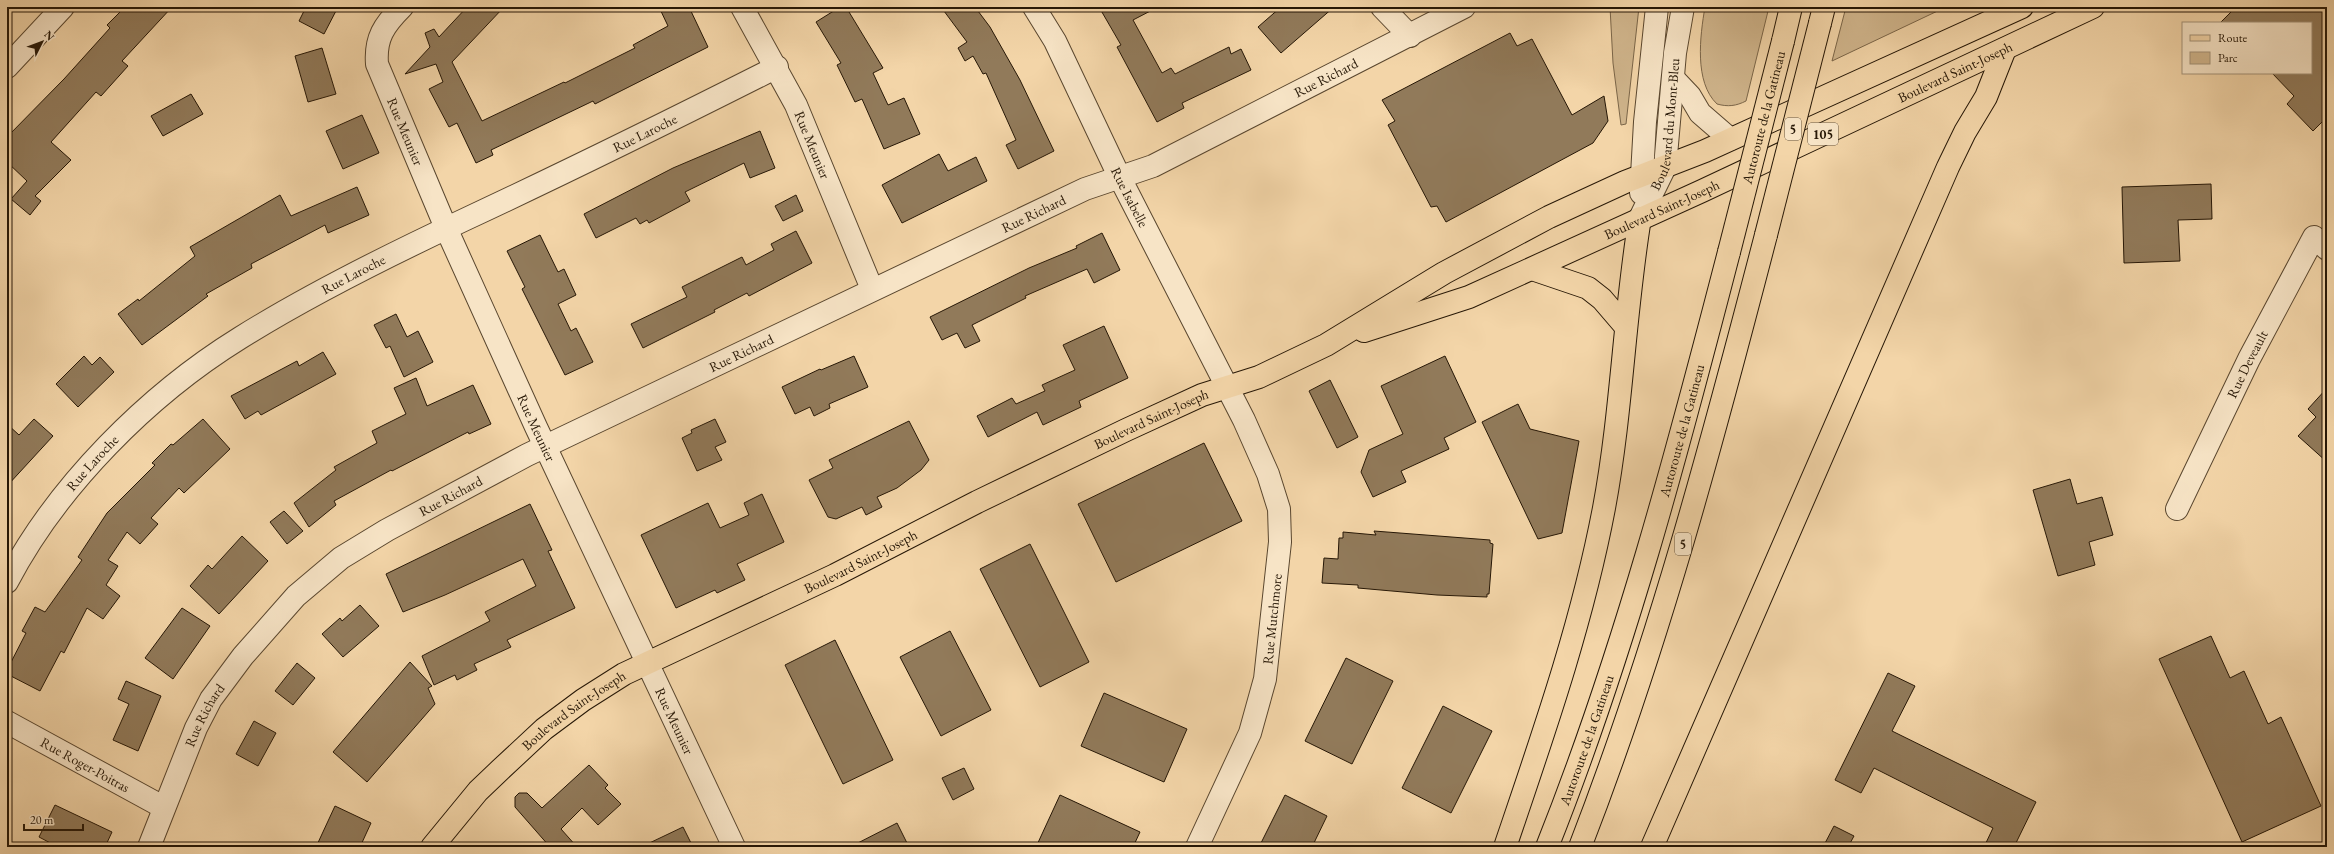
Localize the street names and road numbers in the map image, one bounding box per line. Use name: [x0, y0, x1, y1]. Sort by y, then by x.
street label: Boulevard Saint-Joseph: [1895, 37, 2015, 107]
street label: Autoroute de la Gatineau: [1738, 48, 1789, 187]
street label: Rue Richard: [1291, 53, 1362, 101]
street label: Boulevard du Mont-Bleu: [1646, 57, 1684, 193]
street label: Rue Meunier: [383, 95, 428, 168]
street label: Rue Meunier: [790, 108, 835, 182]
street label: Rue Laroche: [610, 109, 680, 156]
road number: 5: [1785, 118, 1801, 140]
road number: 105: [1808, 123, 1838, 145]
street label: Rue Isabelle: [1107, 164, 1153, 231]
street label: Boulevard Saint-Joseph: [1601, 175, 1722, 243]
street label: Rue Richard: [998, 190, 1070, 237]
street label: Rue Laroche: [318, 250, 389, 298]
street label: Rue Deveault: [2223, 326, 2272, 401]
street label: Rue Richard: [706, 330, 777, 376]
street label: Autoroute de la Gatineau: [1655, 362, 1708, 500]
street label: Boulevard Saint-Joseph: [1091, 385, 1211, 453]
street label: Rue Meunier: [513, 391, 560, 464]
street label: Rue Laroche: [62, 431, 123, 495]
street label: Rue Richard: [416, 471, 486, 520]
street label: Boulevard Saint-Joseph: [801, 525, 920, 597]
road number: 5: [1675, 533, 1691, 555]
street label: Rue Mutchmore: [1258, 572, 1286, 665]
street label: Boulevard Saint-Joseph: [518, 666, 629, 754]
street label: Autoroute de la Gatineau: [1555, 672, 1618, 809]
street label: Rue Richard: [180, 679, 229, 750]
street label: Rue Meunier: [651, 685, 698, 757]
street label: Rue Roger-Poitras: [37, 733, 133, 796]

